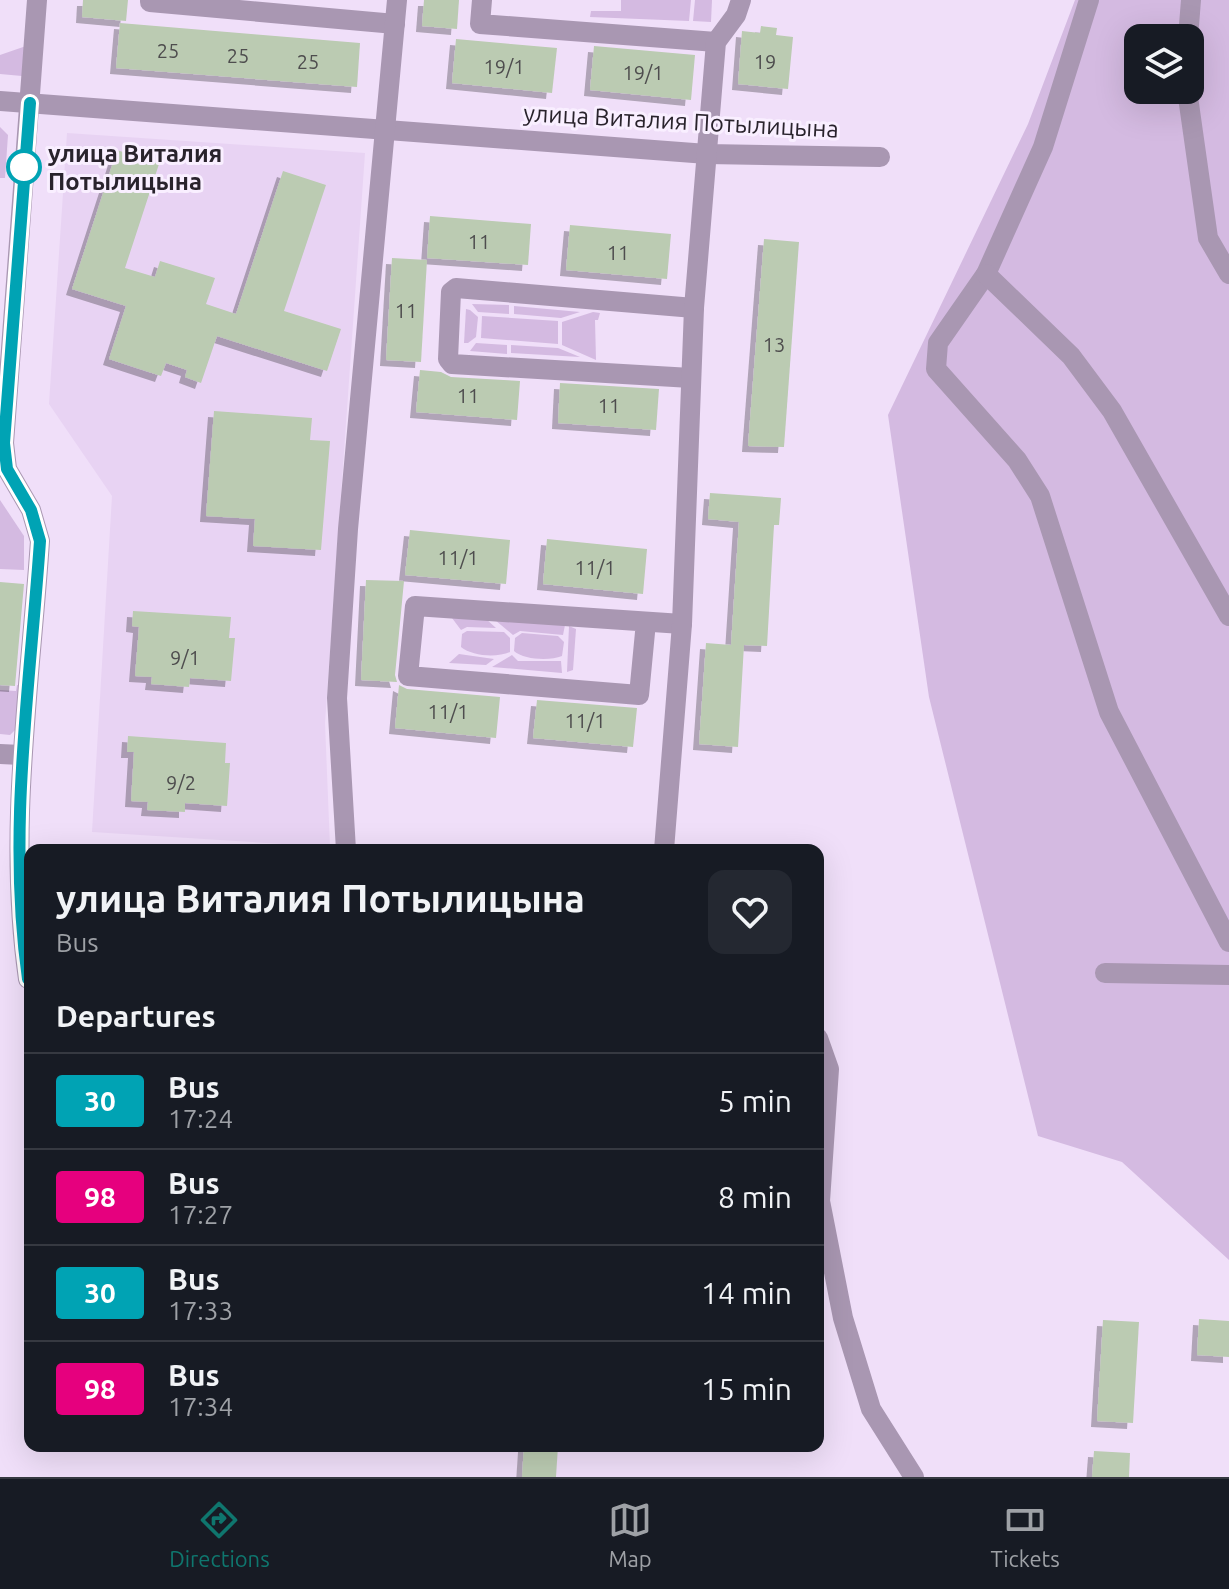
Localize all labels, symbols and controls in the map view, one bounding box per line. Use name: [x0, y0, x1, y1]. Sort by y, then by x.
map controls: [1124, 24, 1204, 104]
button: layers: [1124, 24, 1204, 104]
house number: 25: [157, 39, 179, 62]
house number: 25: [227, 44, 249, 67]
house number: 25: [297, 50, 319, 73]
house number: 19: [754, 50, 776, 73]
house number: 19/1: [483, 55, 525, 78]
house number: 19/1: [622, 61, 664, 84]
street label: улица Виталия Потылицына: [523, 99, 839, 143]
place label: улица Виталия Потылицына: [48, 140, 222, 195]
marker: улица Виталия Потылицына: [7, 150, 41, 184]
house number: 11: [468, 230, 490, 253]
house number: 11: [607, 241, 629, 264]
house number: 11: [395, 299, 417, 322]
house number: 13: [763, 333, 785, 356]
house number: 11: [457, 384, 479, 407]
house number: 11: [598, 394, 620, 417]
house number: 11/1: [437, 546, 479, 569]
house number: 11/1: [574, 556, 616, 579]
house number: 9/1: [170, 646, 200, 669]
house number: 11/1: [427, 700, 469, 723]
house number: 11/1: [564, 709, 606, 732]
house number: 9/2: [166, 771, 196, 794]
button: heart: [708, 870, 792, 954]
text: улица Виталия Потылицына: [56, 877, 585, 919]
text: Bus: [56, 928, 99, 957]
text: Departures: [56, 999, 216, 1033]
text: Bus: [168, 1070, 220, 1104]
text: 5 min: [718, 1084, 792, 1118]
text: 30: [84, 1085, 116, 1116]
text: 17:24: [168, 1104, 233, 1133]
text: Bus: [168, 1166, 220, 1200]
text: 8 min: [718, 1180, 792, 1214]
text: 98: [84, 1181, 116, 1212]
text: 17:27: [168, 1200, 233, 1229]
text: Bus: [168, 1262, 220, 1296]
text: 14 min: [701, 1276, 792, 1310]
text: 30: [84, 1277, 116, 1308]
text: 17:33: [168, 1296, 233, 1325]
text: Bus: [168, 1358, 220, 1392]
text: 15 min: [701, 1372, 792, 1406]
text: 98: [84, 1373, 116, 1404]
text: 17:34: [168, 1392, 233, 1421]
tab: Directions: [169, 1498, 270, 1571]
tab: Map: [608, 1498, 652, 1571]
tab: Tickets: [990, 1498, 1060, 1571]

